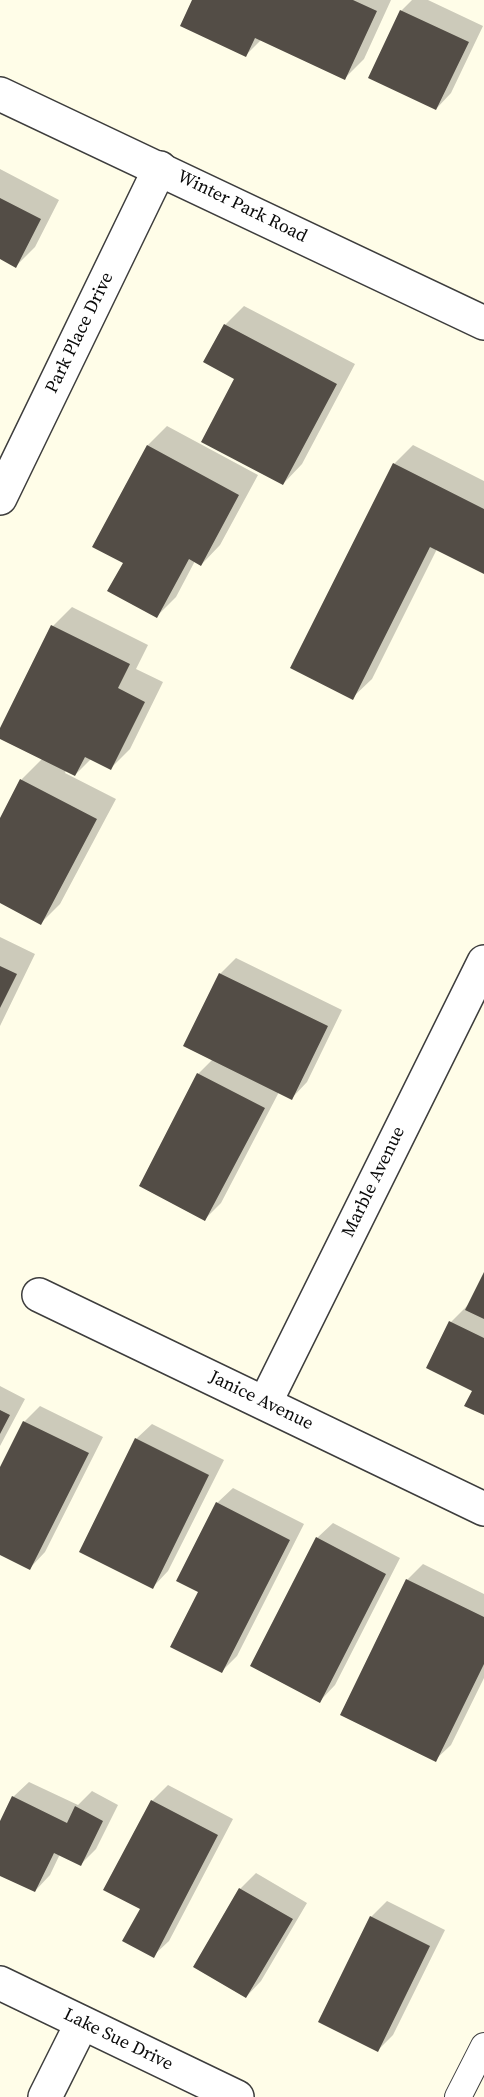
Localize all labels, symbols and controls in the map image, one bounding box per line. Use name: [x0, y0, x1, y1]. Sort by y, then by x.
street label: Winter Park Road: [174, 166, 310, 248]
street label: Park Place Drive: [41, 269, 119, 397]
street label: Marble Avenue: [338, 1123, 410, 1241]
street label: Janice Avenue: [206, 1367, 316, 1435]
street label: Lake Sue Drive: [60, 2004, 176, 2076]

